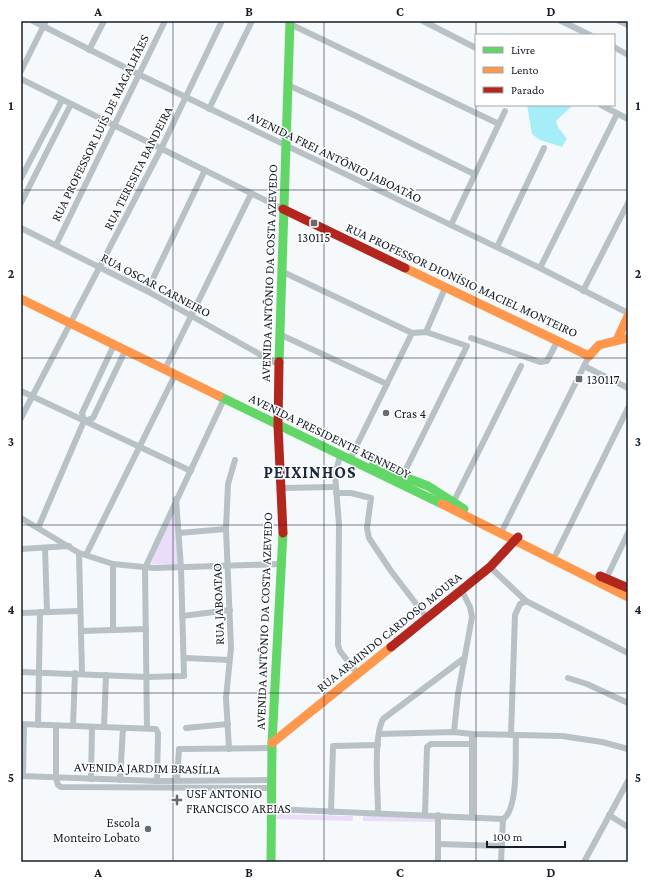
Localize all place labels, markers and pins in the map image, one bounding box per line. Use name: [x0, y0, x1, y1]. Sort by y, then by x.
marker: 130115: [309, 218, 319, 228]
place label: 130115: [298, 230, 330, 245]
place label: 130117: [587, 372, 619, 387]
marker: 130117: [574, 374, 584, 384]
place label: Cras 4: [394, 406, 427, 421]
marker: Cras 4: [381, 408, 391, 418]
place label: USF ANTONIO FRANCISCO AREIAS: [186, 786, 291, 816]
marker: USF ANTONIO FRANCISCO AREIAS: [171, 794, 183, 806]
place label: Escola Monteiro Lobato: [53, 815, 140, 845]
marker: Escola Monteiro Lobato: [143, 824, 153, 834]

